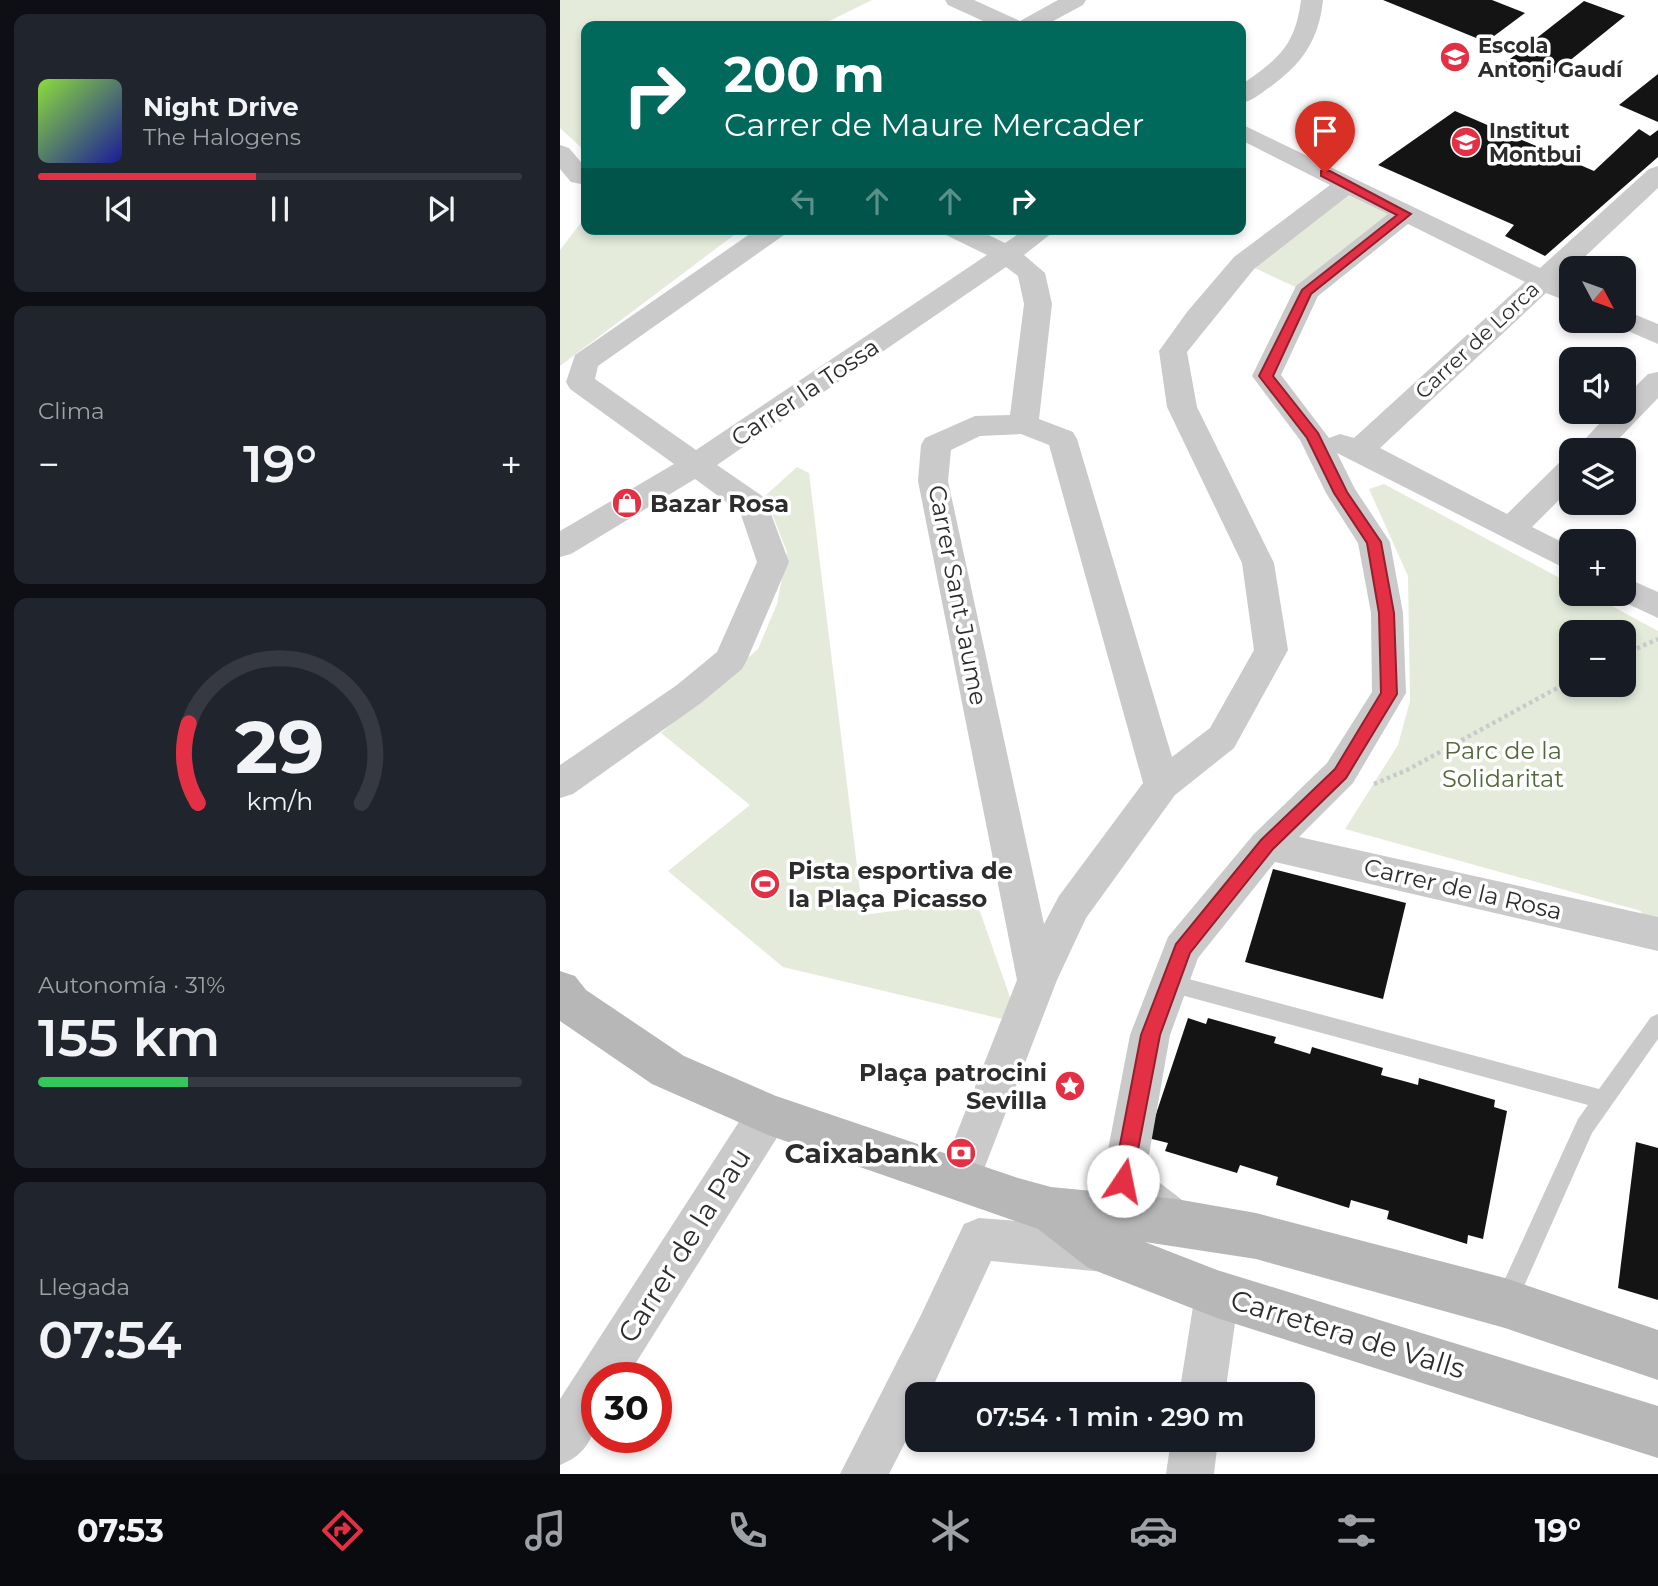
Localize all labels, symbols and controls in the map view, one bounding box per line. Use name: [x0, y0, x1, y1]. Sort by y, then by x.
place label: Escola Antoni Gaudí: [1477, 33, 1624, 82]
school or university icon: Escola Antoni Gaudí: [1438, 40, 1472, 74]
text: 200 m: [724, 45, 885, 104]
icon: right: [609, 49, 700, 140]
text: Night Drive: [143, 91, 299, 123]
pin: [1295, 101, 1355, 173]
text: Carrer de Maure Mercader: [724, 105, 1144, 144]
icon: arrive: [1306, 112, 1344, 150]
place label: Institut Montbui: [1489, 118, 1582, 167]
text: The Halogens: [143, 123, 301, 151]
school or university icon: Institut Montbui: [1449, 125, 1483, 159]
icon: left: [785, 182, 823, 220]
icon: ahead: [858, 182, 896, 220]
icon: ahead: [931, 182, 969, 220]
icon: right: [1004, 182, 1042, 220]
icon: previous: [100, 190, 138, 228]
icon: pause: [261, 190, 299, 228]
icon: next: [422, 190, 460, 228]
north arrow: [1559, 256, 1636, 332]
map controls: [1559, 256, 1636, 697]
street label: Carrer de Lorca: [1410, 276, 1544, 404]
street label: Carrer la Tossa: [726, 332, 884, 452]
button: sound: [1559, 347, 1636, 424]
text: Clima: [38, 397, 105, 425]
text: 19°: [243, 432, 317, 495]
button: layers: [1559, 438, 1636, 515]
text: −: [38, 441, 60, 488]
text: +: [500, 441, 522, 488]
street label: Carrer Sant Jaume: [922, 482, 994, 708]
shop icon: Bazar Rosa: [610, 486, 644, 520]
place label: Bazar Rosa: [650, 489, 789, 518]
button: +: [1559, 529, 1636, 606]
button: −: [1559, 620, 1636, 697]
text: 29: [235, 703, 325, 791]
park label: Parc de la Solidaritat: [1442, 736, 1564, 793]
text: km/h: [247, 786, 313, 816]
street label: Carrer de la Rosa: [1361, 852, 1565, 926]
place label: Pista esportiva de la Plaça Picasso: [788, 856, 1013, 913]
sports icon: Pista esportiva de la Plaça Picasso: [748, 867, 782, 901]
text: Autonomía · 31%: [38, 971, 225, 999]
text: 155 km: [38, 1006, 220, 1069]
place label: Plaça patrocini Sevilla: [859, 1058, 1047, 1115]
place icon: Plaça patrocini Sevilla: [1053, 1069, 1087, 1103]
place label: Caixabank: [784, 1136, 939, 1170]
bank icon: Caixabank: [944, 1136, 978, 1170]
street label: Carrer de la Pau: [610, 1141, 758, 1349]
position arrow: [1086, 1144, 1160, 1218]
text: Llegada: [38, 1273, 130, 1301]
street label: Carretera de Valls: [1227, 1282, 1469, 1386]
text: 07:54: [38, 1308, 182, 1371]
speed limit sign: 30: [581, 1362, 672, 1453]
text: 07:54 · 1 min · 290 m: [976, 1401, 1244, 1433]
icon: directions: [318, 1506, 367, 1555]
icon: music: [521, 1506, 570, 1555]
icon: phone: [723, 1506, 772, 1555]
icon: climate: [926, 1506, 975, 1555]
icon: car: [1129, 1506, 1178, 1555]
icon: filters: [1332, 1506, 1381, 1555]
text: 07:53: [77, 1511, 164, 1550]
text: 19°: [1535, 1511, 1581, 1550]

